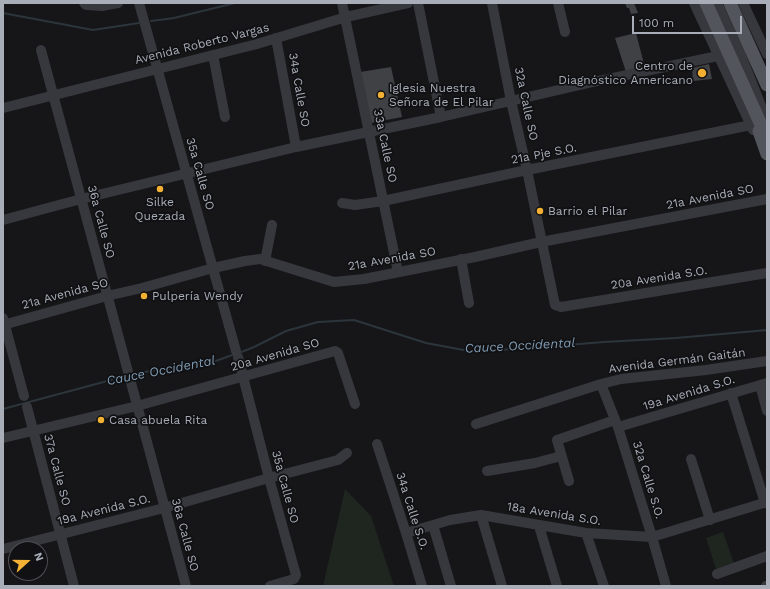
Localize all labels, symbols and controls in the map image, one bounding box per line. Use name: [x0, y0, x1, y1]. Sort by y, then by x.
scale bar: [634, 8, 744, 34]
text: 100 m: [639, 16, 674, 30]
street label: Avenida Roberto Vargas: [133, 20, 271, 68]
street label: 34a Calle SO: [285, 52, 313, 128]
place label: Centro de Diagnóstico Americano: [558, 59, 693, 87]
street label: 32a Calle SO: [511, 66, 541, 142]
marker: Centro de Diagnóstico Americano: [696, 67, 708, 79]
place label: Iglesia Nuestra Señora de El Pilar: [389, 81, 494, 109]
marker: Iglesia Nuestra Señora de El Pilar: [376, 90, 386, 100]
street label: 33a Calle SO: [370, 108, 400, 184]
street label: 35a Calle SO: [183, 136, 217, 212]
street label: 21a Pje S.O.: [510, 141, 578, 167]
street label: 21a Avenida SO: [665, 181, 755, 213]
street label: 36a Calle SO: [84, 184, 118, 260]
marker: Silke Quezada: [155, 184, 165, 194]
place label: Silke Quezada: [135, 195, 185, 223]
place label: Barrio el Pilar: [548, 204, 627, 218]
marker: Barrio el Pilar: [535, 206, 545, 216]
street label: 21a Avenida SO: [347, 244, 437, 274]
street label: 20a Avenida S.O.: [610, 263, 708, 293]
street label: 21a Avenida SO: [20, 276, 110, 312]
place label: Pulpería Wendy: [152, 289, 243, 303]
marker: Pulpería Wendy: [139, 291, 149, 301]
street label: 20a Avenida SO: [229, 335, 321, 375]
water label: Cauce Occidental: [464, 335, 576, 357]
street label: Avenida Germán Gaitán: [608, 345, 746, 377]
water label: Cauce Occidental: [105, 353, 217, 389]
street label: 19a Avenida S.O.: [641, 372, 737, 414]
place label: Casa abuela Rita: [109, 413, 207, 427]
marker: Casa abuela Rita: [96, 415, 106, 425]
street label: 37a Calle SO: [40, 432, 74, 508]
street label: 32a Calle S.O.: [629, 439, 667, 521]
street label: 35a Calle SO: [268, 449, 302, 525]
street label: 34a Calle S.O.: [393, 470, 431, 552]
street label: 19a Avenida S.O.: [56, 492, 152, 528]
street label: 36a Calle SO: [168, 497, 202, 573]
street label: 18a Avenida S.O.: [506, 499, 602, 529]
north arrow: [8, 541, 48, 581]
text: N: [31, 551, 46, 563]

